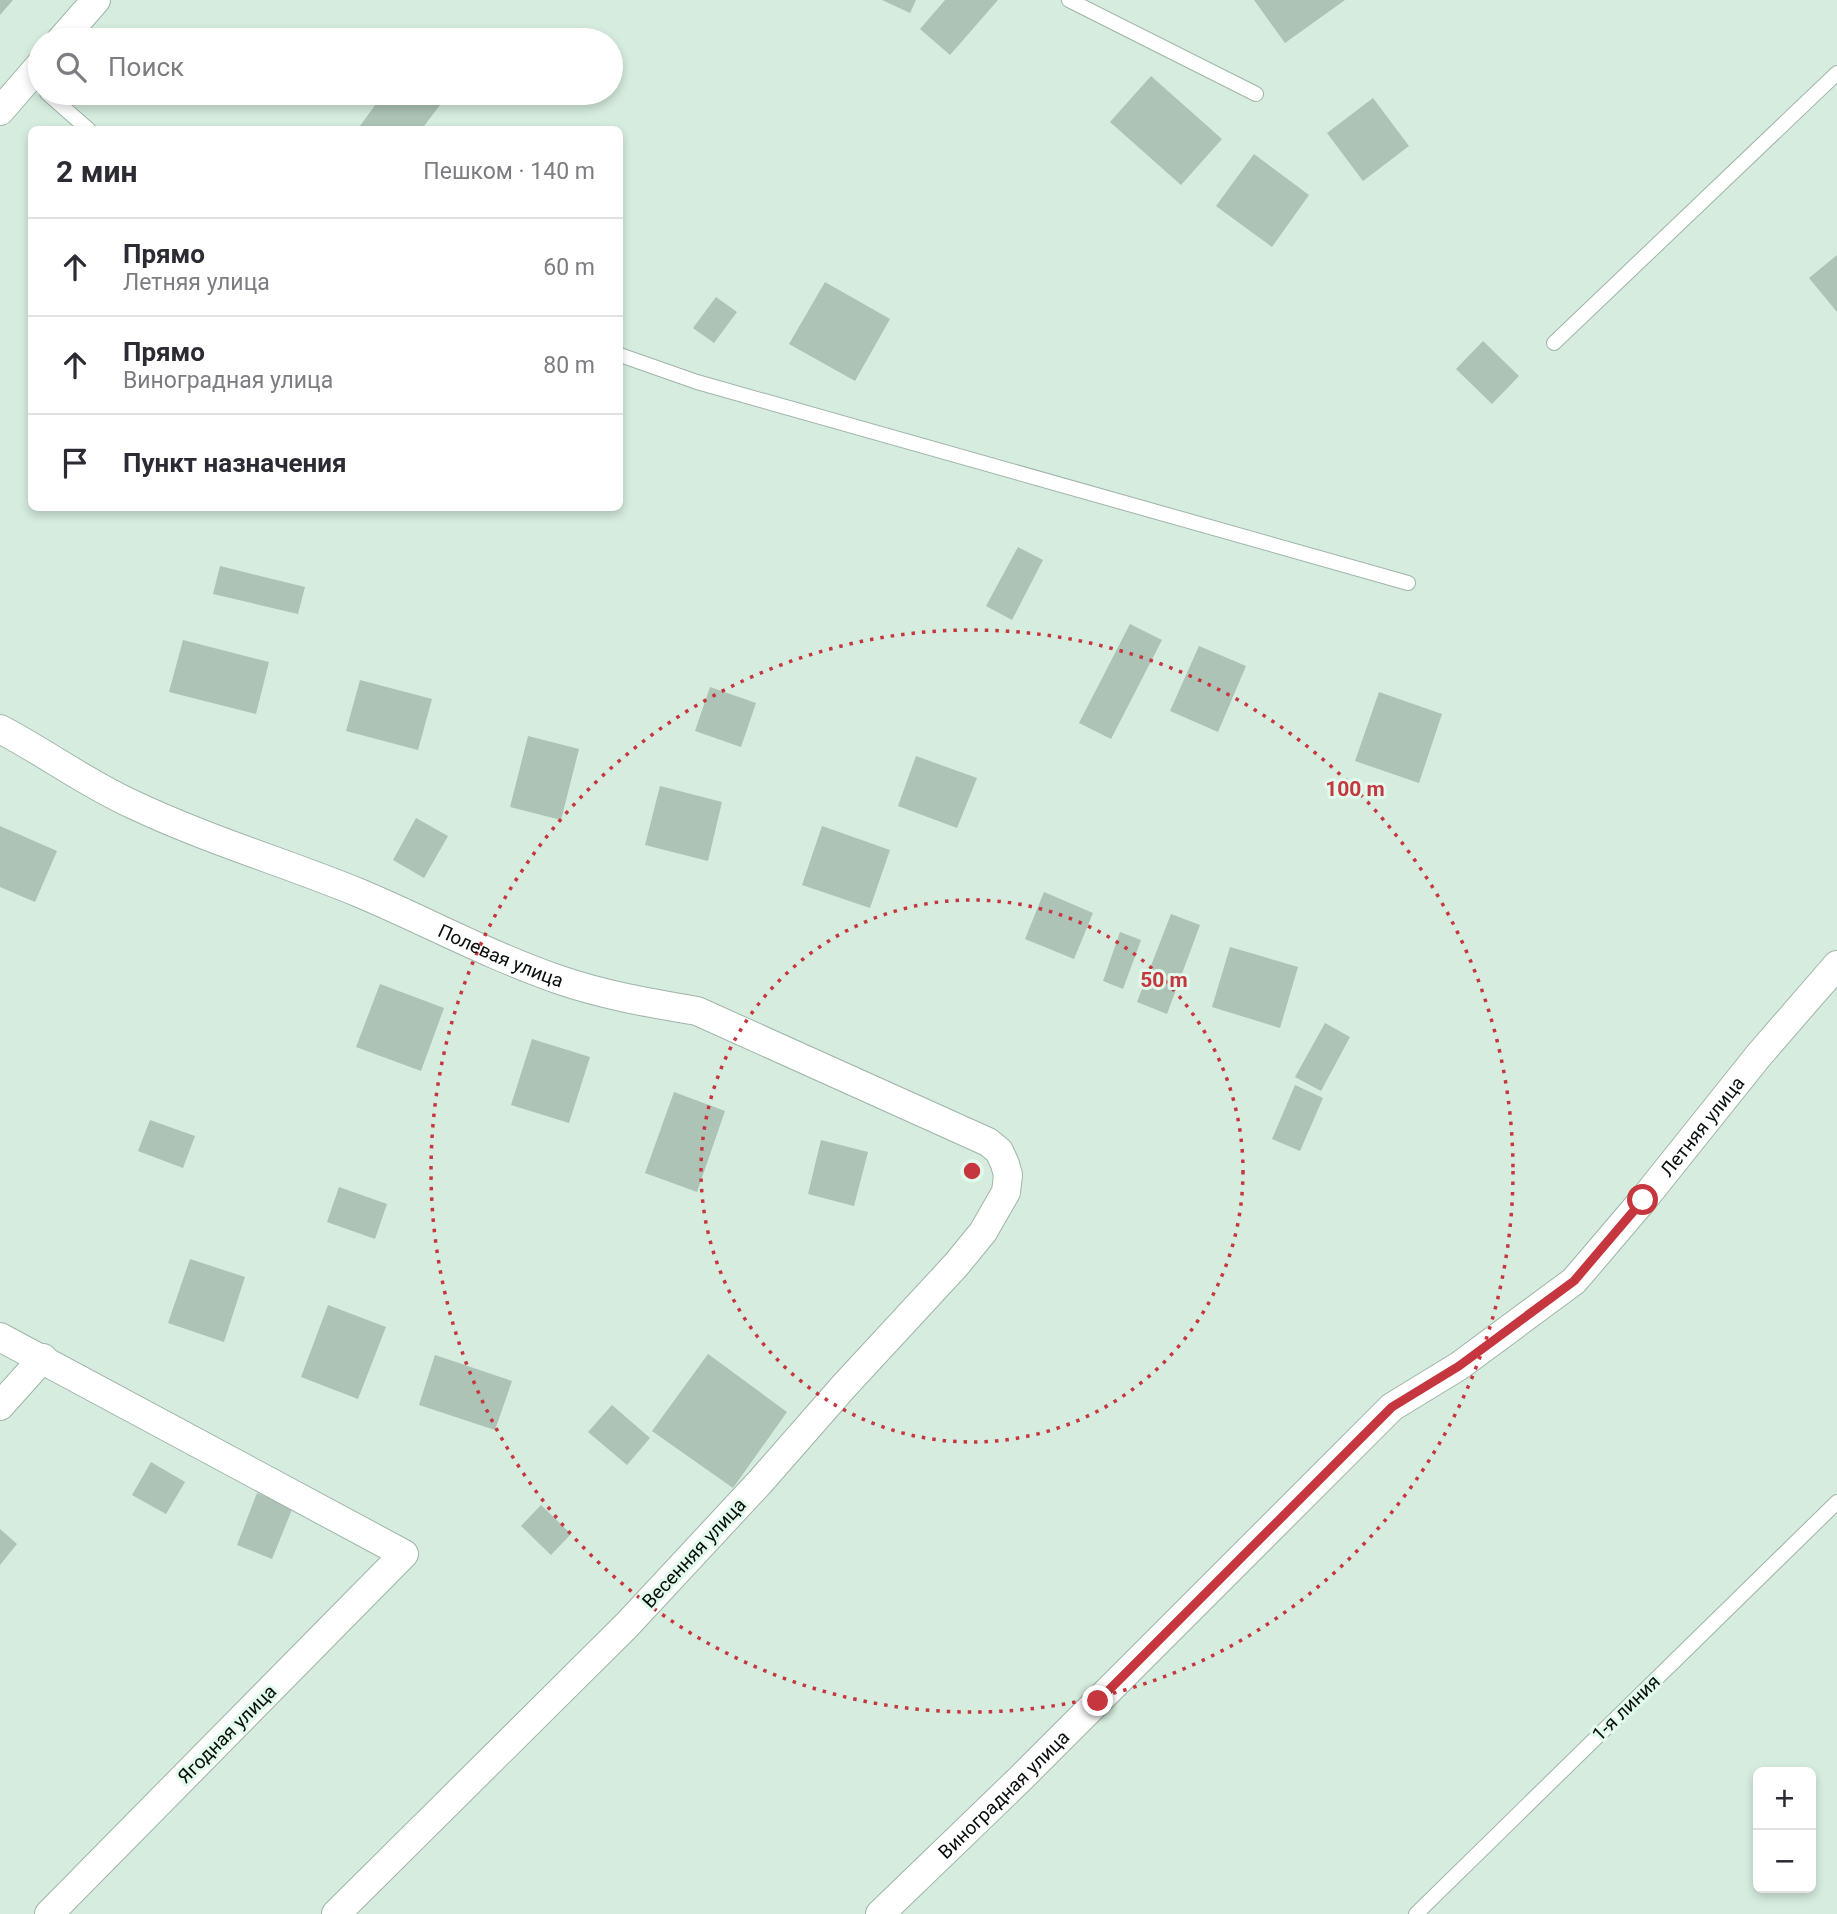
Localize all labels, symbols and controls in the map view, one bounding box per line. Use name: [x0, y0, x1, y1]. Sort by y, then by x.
search box: [28, 28, 623, 105]
icon: search: [52, 48, 90, 86]
text: Поиск: [108, 52, 184, 82]
text: 2 мин: [56, 154, 137, 189]
text: Пешком · 140 m: [423, 158, 595, 185]
text: Прямо: [123, 239, 205, 269]
icon: ahead: [56, 248, 94, 286]
text: 60 m: [543, 254, 595, 281]
text: Летняя улица: [123, 269, 270, 296]
text: Прямо: [123, 337, 205, 367]
icon: ahead: [56, 346, 94, 384]
text: 80 m: [543, 352, 595, 379]
text: Виноградная улица: [123, 367, 333, 394]
icon: arrive: [56, 444, 94, 482]
text: Пункт назначения: [123, 448, 347, 478]
text: 100 m: [1325, 777, 1385, 801]
street label: Полевая улица: [435, 919, 567, 992]
text: 50 m: [1140, 968, 1188, 992]
street label: Летняя улица: [1655, 1072, 1749, 1181]
centre of rings: [960, 1159, 984, 1183]
route start: [1627, 1184, 1658, 1215]
street label: Весенняя улица: [637, 1493, 751, 1613]
street label: 1-я линия: [1587, 1670, 1665, 1746]
street label: Ягодная улица: [173, 1680, 281, 1788]
route end: [1082, 1685, 1113, 1716]
street label: Виноградная улица: [933, 1725, 1074, 1863]
map controls: [1753, 1767, 1816, 1893]
button: +: [1753, 1767, 1816, 1830]
button: −: [1753, 1830, 1816, 1893]

